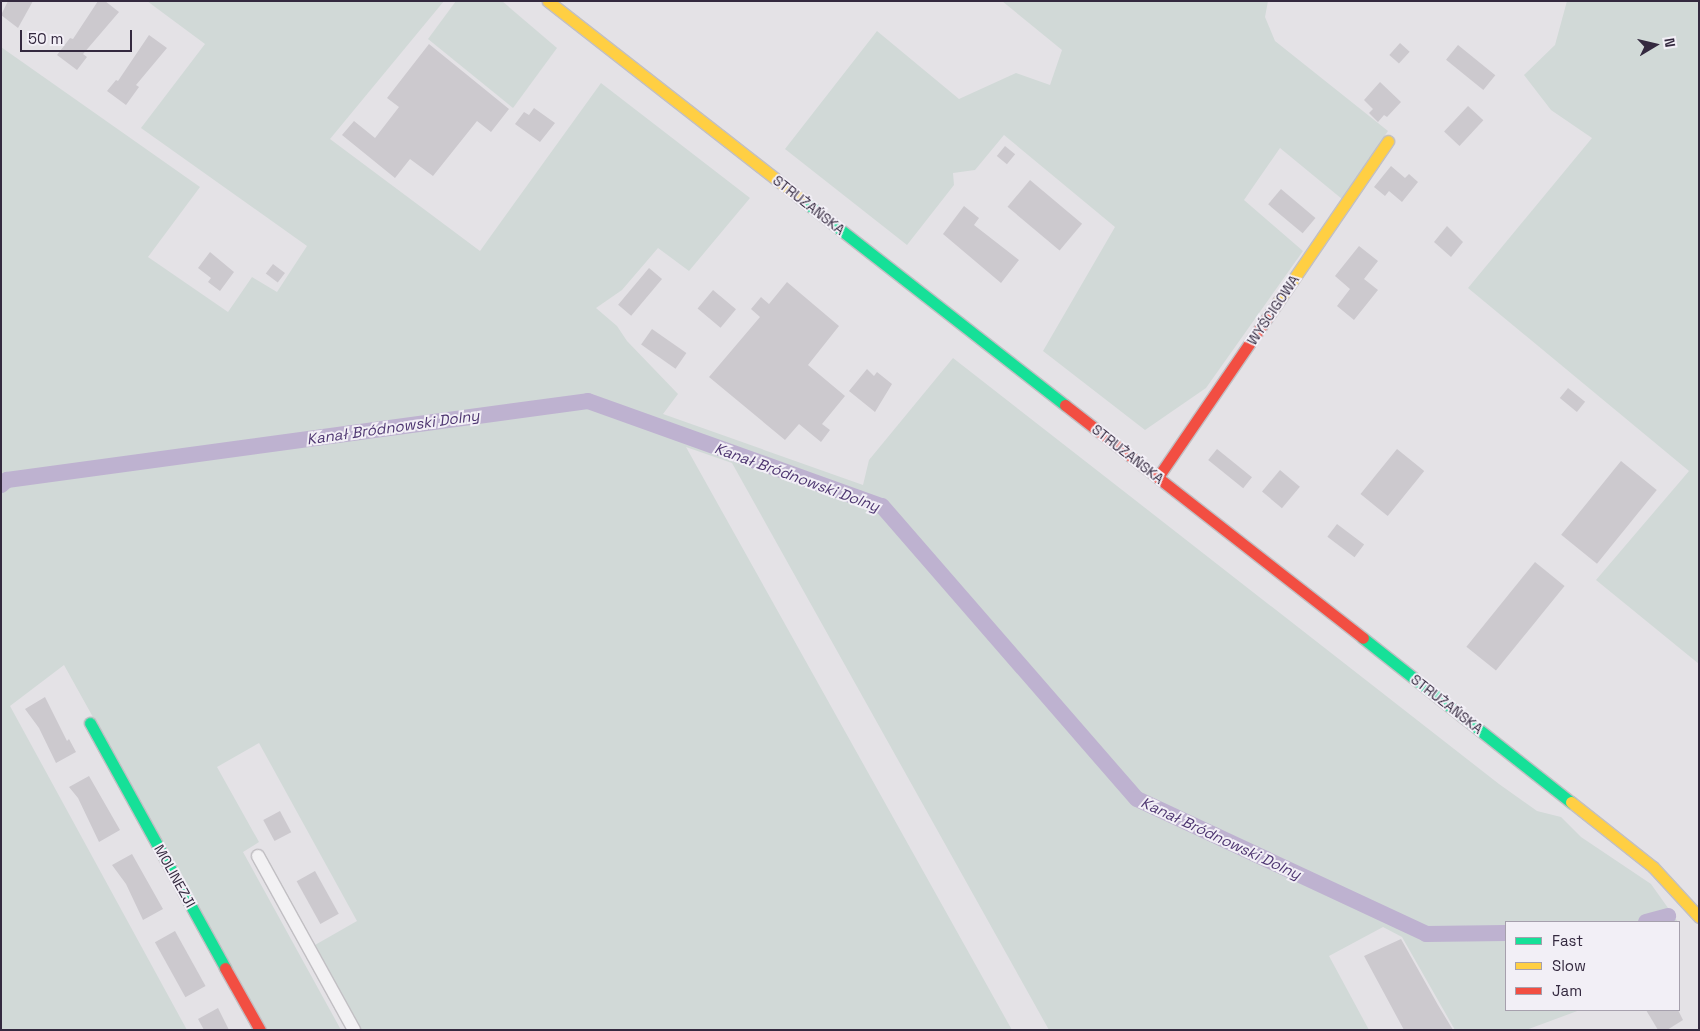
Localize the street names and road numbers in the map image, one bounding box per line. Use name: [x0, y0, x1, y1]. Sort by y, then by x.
street label: STRUŻAŃSKA: [770, 172, 848, 238]
street label: WYŚCIGOWA: [1243, 272, 1303, 348]
street label: STRUŻAŃSKA: [1089, 421, 1167, 487]
street label: STRUŻAŃSKA: [1408, 671, 1486, 737]
street label: MOLINEZJI: [151, 842, 199, 910]

